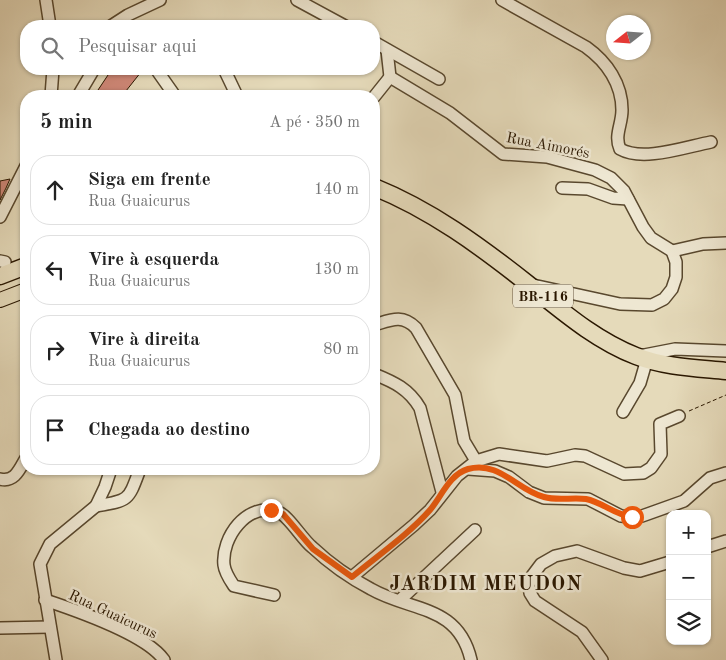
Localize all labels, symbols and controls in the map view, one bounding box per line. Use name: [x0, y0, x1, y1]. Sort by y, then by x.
north arrow: [606, 15, 651, 60]
search box: [20, 20, 380, 75]
icon: search: [38, 34, 66, 62]
text: Pesquisar aqui: [78, 38, 197, 57]
text: 5 min: [40, 112, 93, 133]
text: A pé · 350 m: [269, 115, 360, 131]
street label: Rua Aimorés: [505, 131, 591, 162]
text: Siga em frente: [88, 171, 211, 190]
icon: ahead: [41, 176, 69, 204]
text: 140 m: [314, 182, 359, 198]
text: Rua Guaicurus: [88, 194, 190, 210]
text: Vire à esquerda: [88, 251, 219, 270]
icon: left: [41, 256, 69, 284]
text: 130 m: [314, 262, 359, 278]
text: Rua Guaicurus: [88, 274, 190, 290]
road number: BR-116: [513, 284, 573, 308]
text: Vire à direita: [88, 331, 200, 350]
icon: right: [41, 336, 69, 364]
text: 80 m: [323, 342, 359, 358]
text: Rua Guaicurus: [88, 354, 190, 370]
icon: arrive: [41, 416, 69, 444]
text: Chegada ao destino: [88, 421, 250, 440]
route end: [260, 499, 283, 522]
route start: [621, 506, 644, 529]
map controls: [666, 510, 711, 645]
button: +: [666, 510, 711, 555]
button: −: [666, 555, 711, 600]
district label: JARDIM MEUDON: [390, 575, 583, 595]
street label: Rua Guaicurus: [66, 588, 159, 642]
button: layers: [666, 600, 711, 645]

